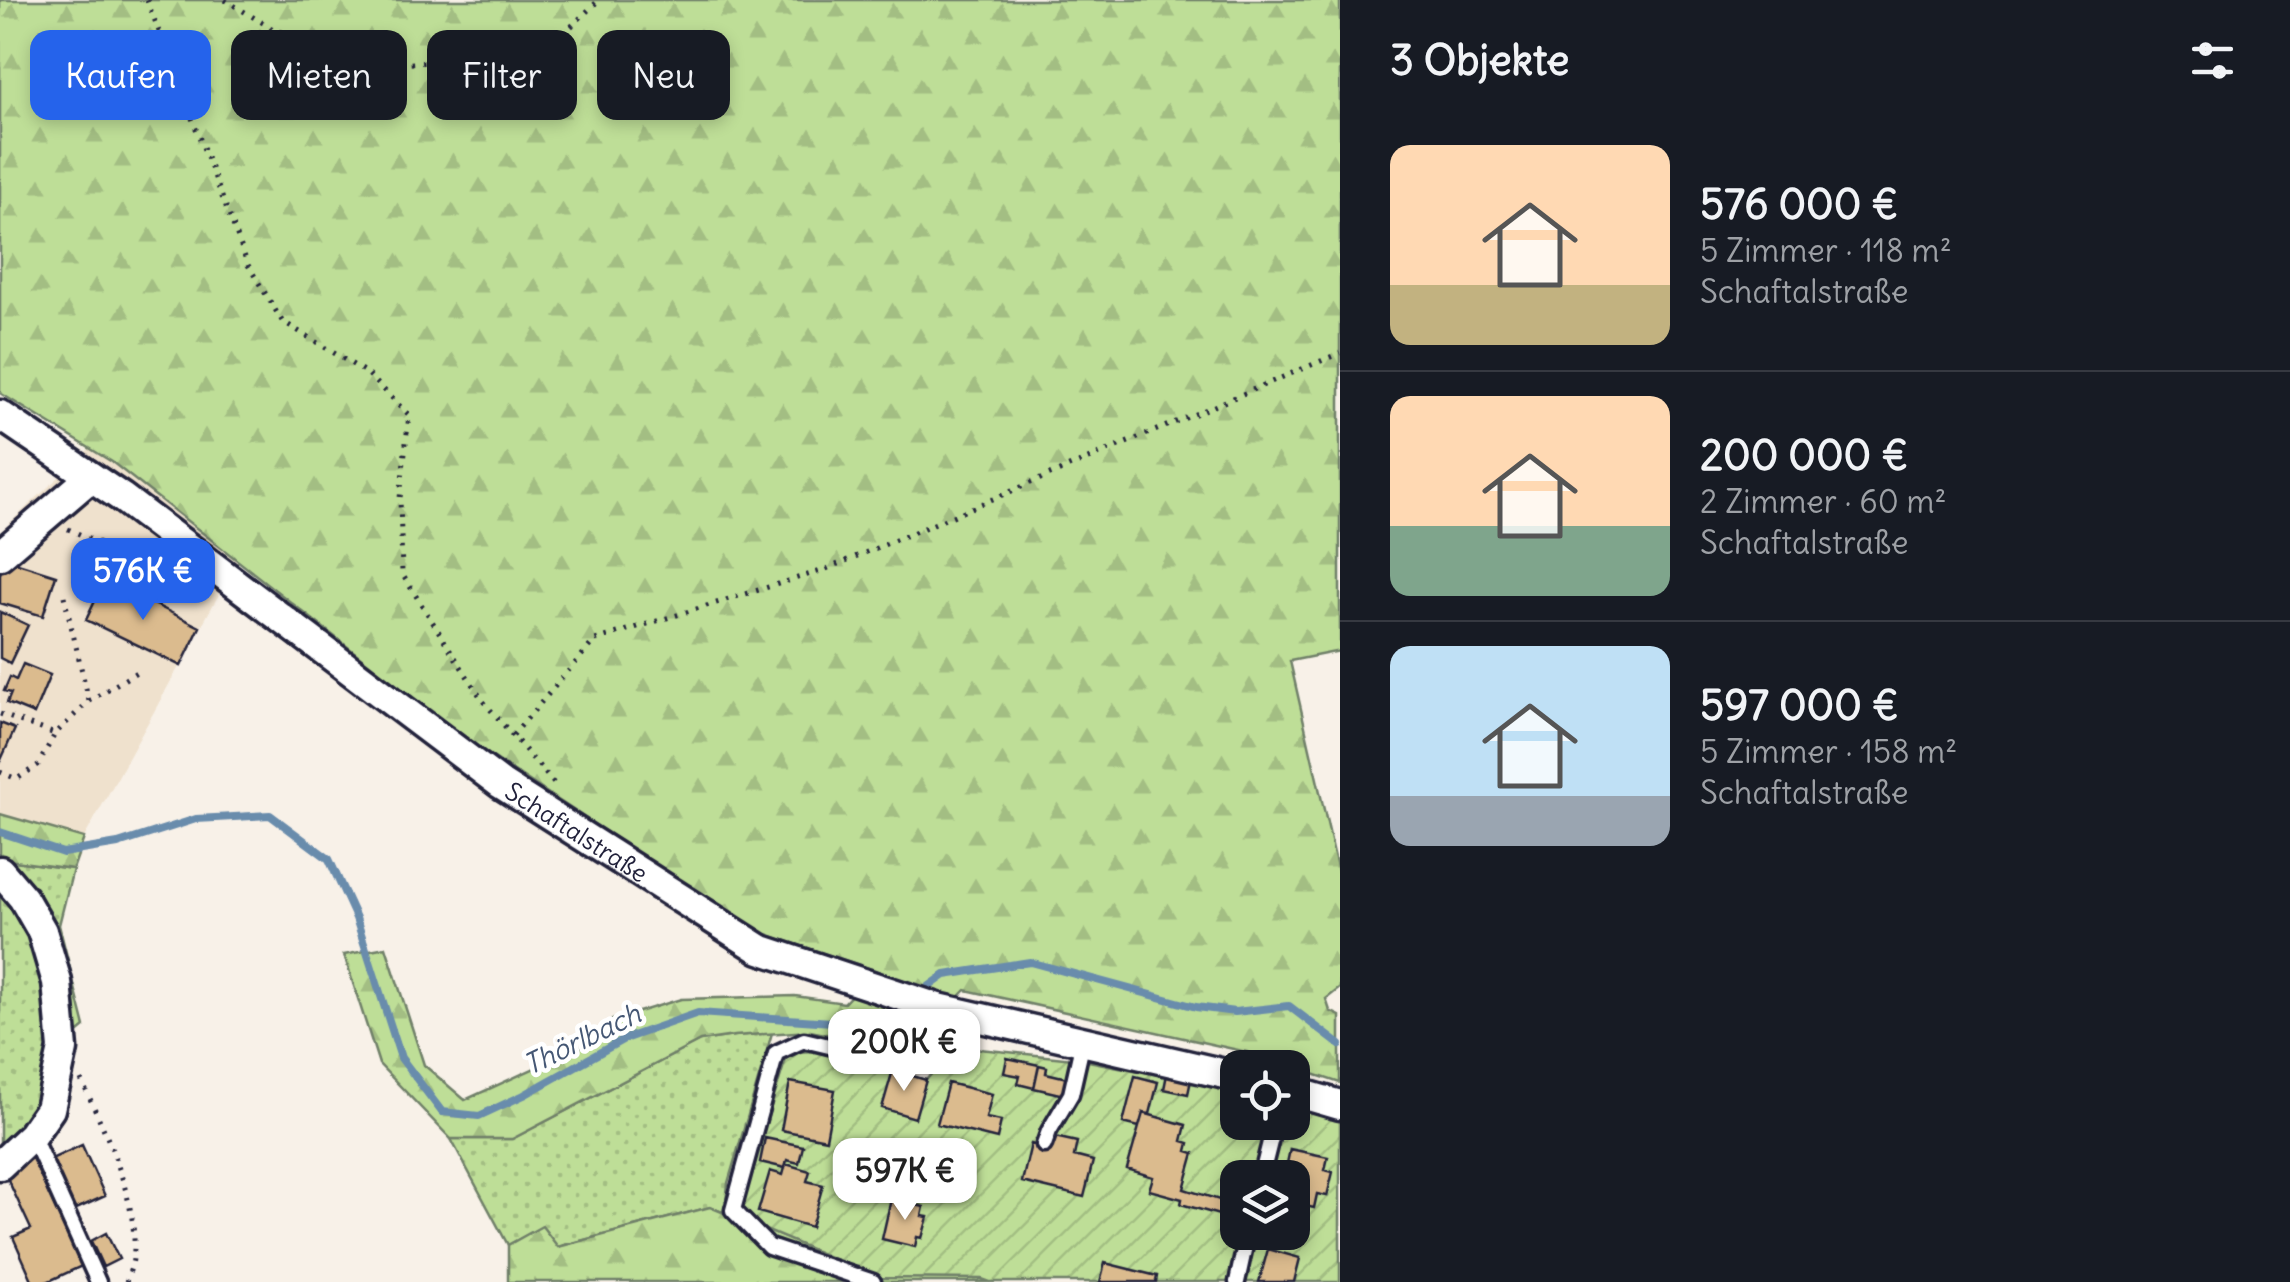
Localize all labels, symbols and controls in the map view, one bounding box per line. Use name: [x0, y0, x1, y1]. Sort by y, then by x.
chip: Kaufen: [30, 30, 211, 120]
chip: Mieten: [231, 30, 407, 120]
chip: Filter: [427, 30, 577, 120]
chip: Neu: [597, 30, 730, 120]
icon: filters: [2185, 33, 2240, 88]
text: 3 Objekte: [1390, 34, 1569, 86]
text: 576 000 €: [1700, 178, 1898, 230]
icon: home: [1470, 185, 1590, 305]
text: 5 Zimmer · 118 m²: [1700, 230, 1952, 271]
text: Schaftalstraße: [1700, 271, 1908, 312]
text: 200 000 €: [1700, 429, 1908, 481]
icon: home: [1470, 436, 1590, 556]
text: 2 Zimmer · 60 m²: [1700, 481, 1946, 522]
text: Schaftalstraße: [1700, 522, 1908, 563]
pin: 576K €: [62, 538, 224, 623]
text: 576K €: [93, 550, 193, 591]
text: 597 000 €: [1700, 679, 1899, 731]
icon: home: [1470, 686, 1590, 806]
text: 5 Zimmer · 158 m²: [1700, 731, 1957, 772]
text: Schaftalstraße: [1700, 772, 1908, 813]
street label: Schaftalstraße: [499, 775, 654, 889]
water label: Thörlbach: [518, 995, 647, 1083]
pin: 200K €: [823, 1009, 985, 1094]
text: 200K €: [850, 1021, 958, 1062]
map controls: [1220, 1050, 1310, 1250]
button: locate: [1220, 1050, 1310, 1140]
pin: 597K €: [824, 1138, 986, 1223]
text: 597K €: [855, 1150, 955, 1191]
button: layers: [1220, 1160, 1310, 1250]

